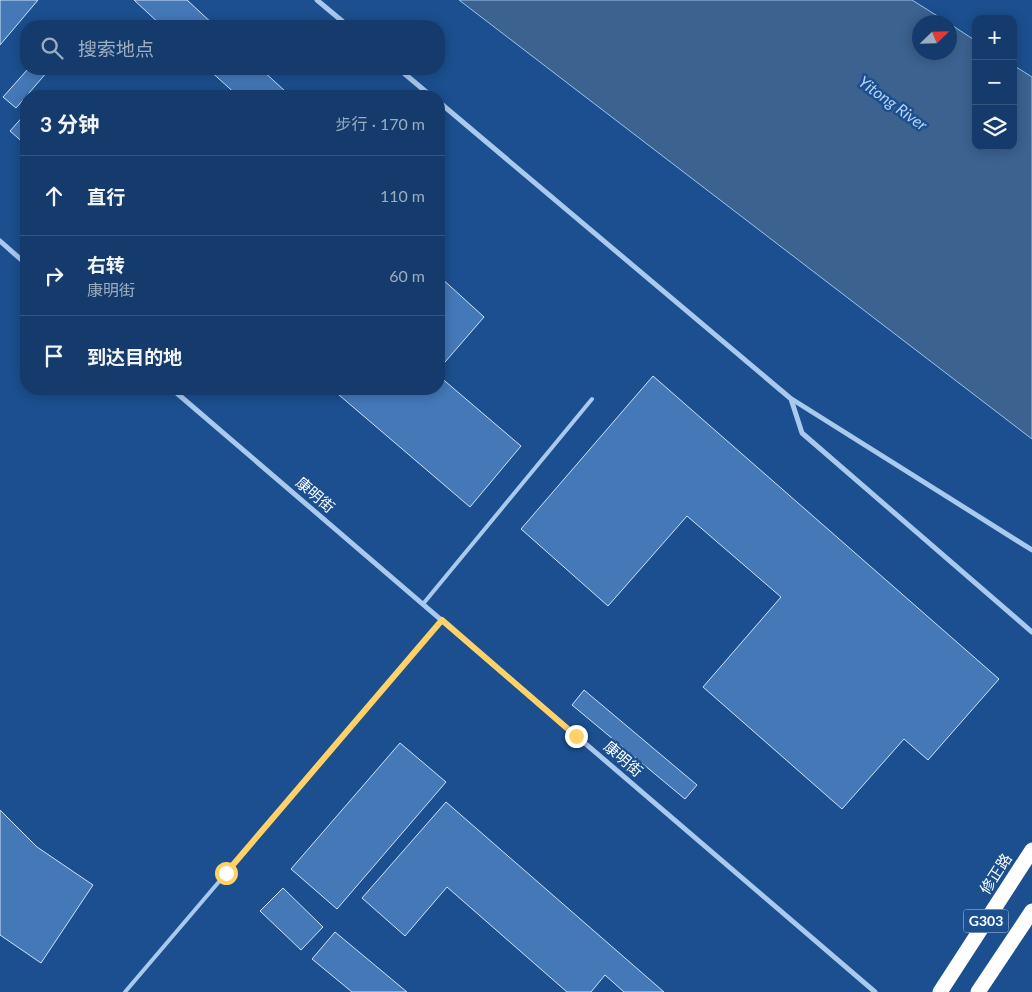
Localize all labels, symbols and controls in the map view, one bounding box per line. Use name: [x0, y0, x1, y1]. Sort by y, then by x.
north arrow: [912, 15, 957, 60]
map controls: [972, 15, 1017, 150]
button: +: [972, 15, 1017, 60]
search box: [20, 20, 445, 75]
icon: search: [38, 34, 66, 62]
text: 搜索地点: [78, 37, 154, 60]
button: −: [972, 60, 1017, 105]
water label: Yitong River: [855, 71, 932, 134]
button: layers: [972, 105, 1017, 150]
text: 3 分钟: [40, 111, 99, 136]
text: 步行 · 170 m: [336, 114, 425, 133]
icon: ahead: [40, 182, 68, 210]
text: 直行: [87, 185, 125, 208]
text: 110 m: [380, 186, 425, 205]
text: 右转: [87, 253, 125, 276]
icon: right: [40, 262, 68, 290]
text: 60 m: [389, 266, 425, 285]
text: 康明街: [87, 280, 135, 299]
icon: arrive: [40, 342, 68, 370]
text: 到达目的地: [87, 345, 182, 368]
street label: 康明街: [293, 473, 339, 516]
route end: [565, 725, 588, 748]
street label: 康明街: [601, 737, 647, 780]
street label: 修正路: [975, 850, 1015, 897]
route start: [215, 862, 238, 885]
road number: G303: [964, 909, 1008, 932]

